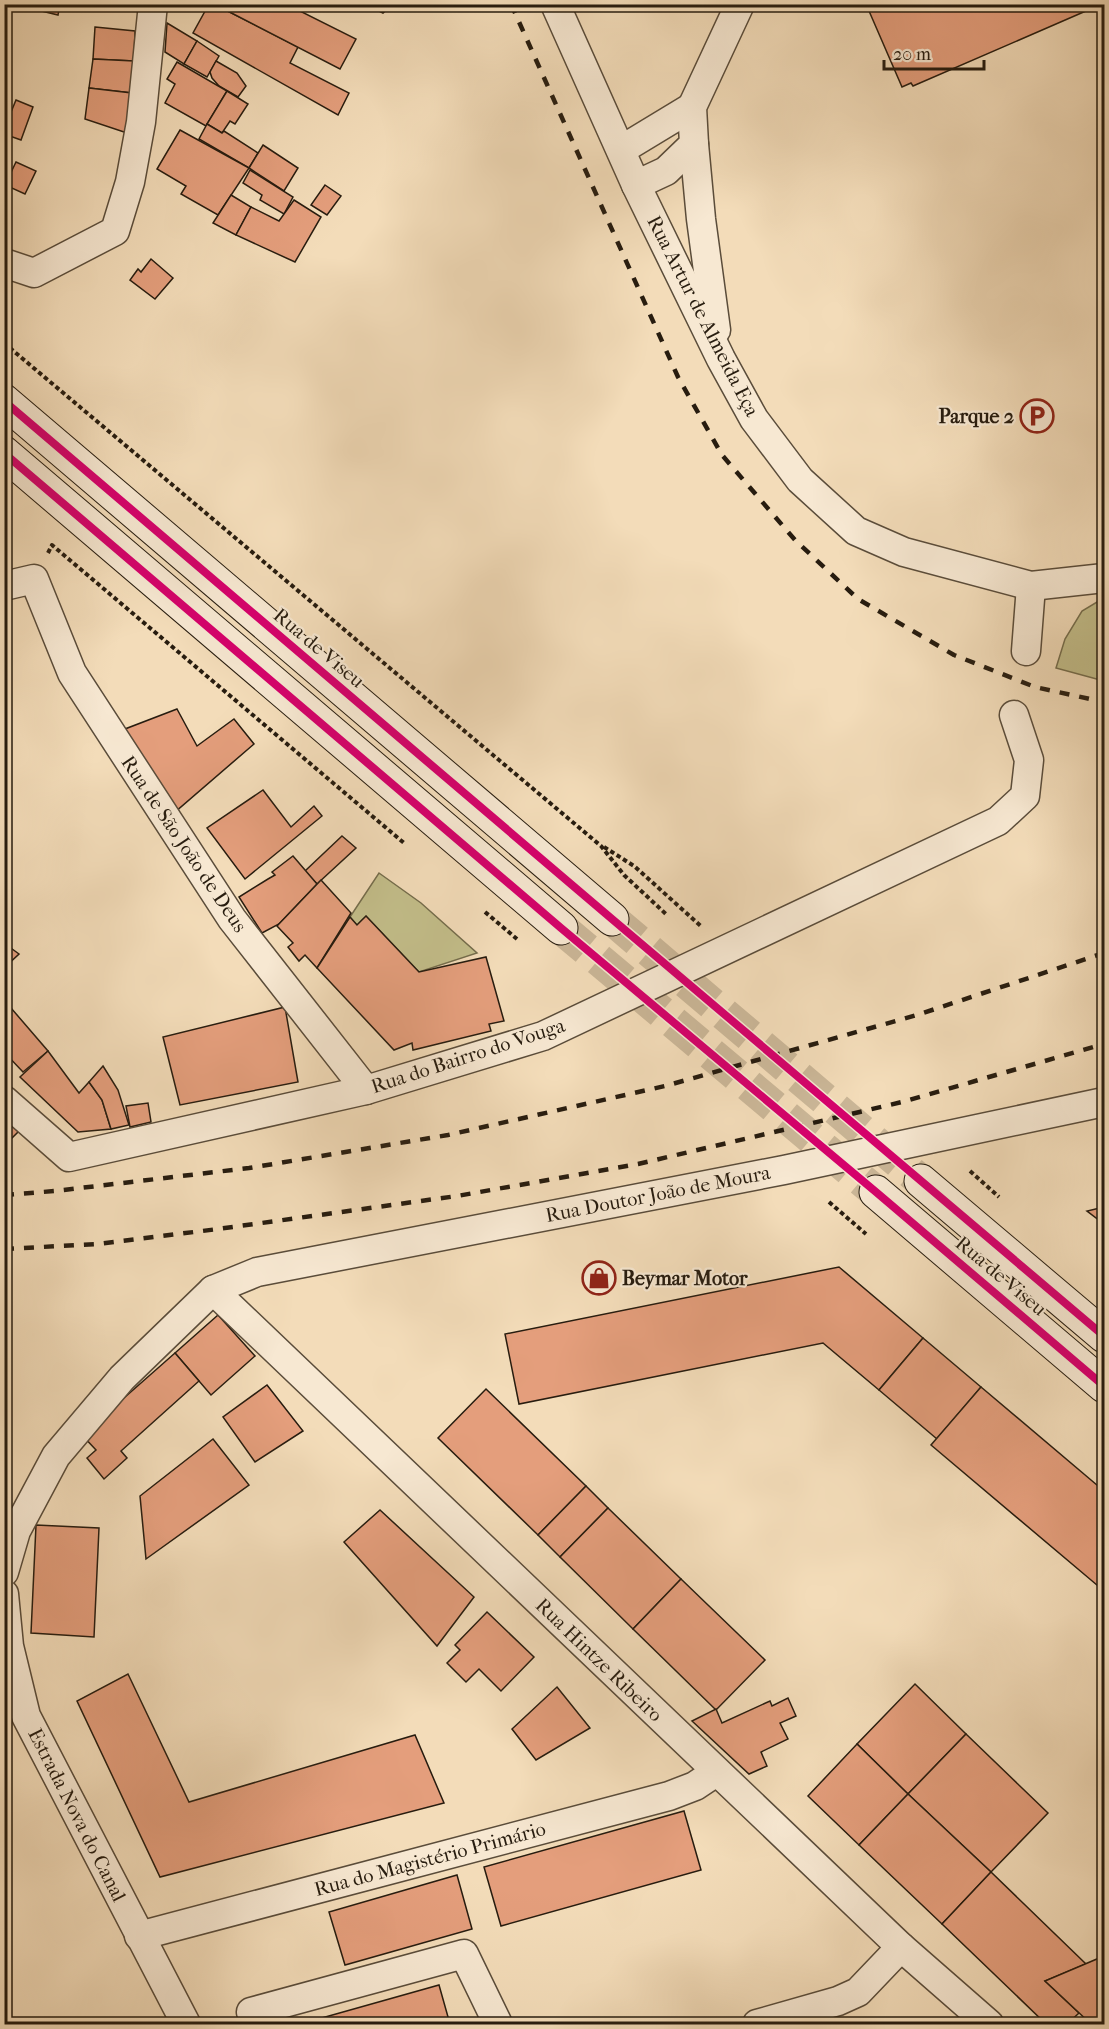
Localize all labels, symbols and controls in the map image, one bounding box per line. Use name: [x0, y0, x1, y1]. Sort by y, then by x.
scale bar: [884, 33, 984, 71]
text: 20 m: [893, 44, 931, 65]
street label: Rua Artur de Almeida Eça: [642, 212, 764, 421]
parking icon: Parque 2: [1019, 398, 1055, 434]
place label: Parque 2: [938, 405, 1014, 428]
street label: Rua de Viseu: [269, 603, 370, 693]
street label: Rua de São João de Deus: [116, 751, 252, 937]
street label: Rua do Bairro do Vouga: [368, 1014, 568, 1098]
street label: Rua Doutor João de Moura: [544, 1161, 773, 1227]
street label: Rua de Viseu: [951, 1231, 1052, 1321]
shop icon: Beymar Motor: [581, 1260, 617, 1296]
place label: Beymar Motor: [622, 1267, 748, 1290]
street label: Rua Hintze Ribeiro: [531, 1594, 667, 1726]
street label: Estrada Nova do Canal: [23, 1725, 131, 1906]
street label: Rua do Magistério Primário: [312, 1817, 548, 1901]

